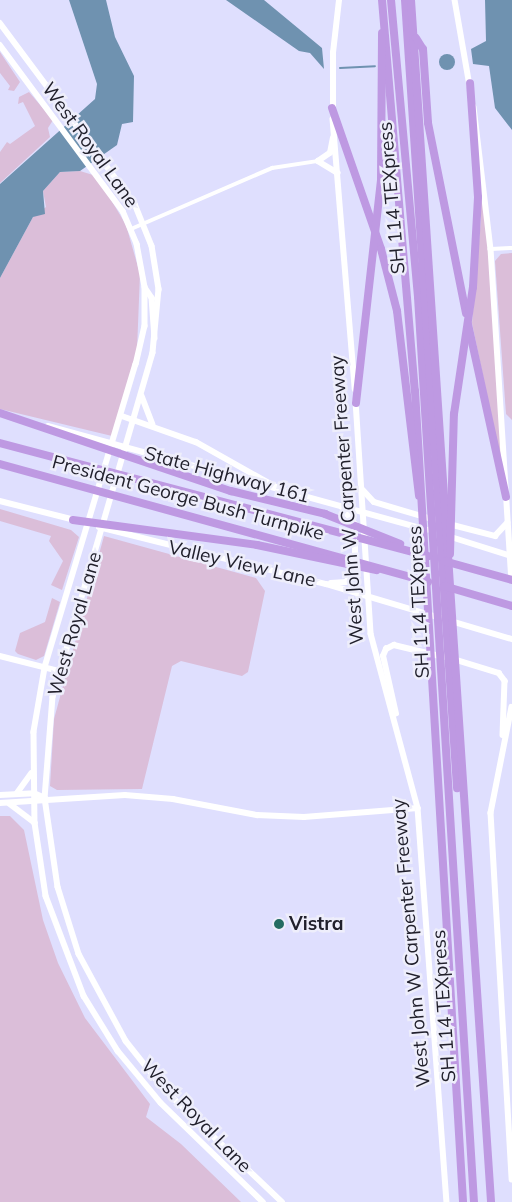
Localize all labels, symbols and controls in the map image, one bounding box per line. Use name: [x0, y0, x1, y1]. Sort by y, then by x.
street label: West Royal Lane: [37, 78, 143, 212]
street label: SH 114 TEXpress: [374, 121, 410, 275]
street label: West John W Carpenter Freeway: [326, 355, 368, 645]
street label: State Highway 161: [142, 442, 312, 508]
street label: President George Bush Turnpike: [50, 451, 326, 545]
street label: SH 114 TEXpress: [404, 525, 434, 679]
street label: Valley View Lane: [166, 536, 318, 592]
street label: West Royal Lane: [44, 549, 106, 699]
street label: West John W Carpenter Freeway: [387, 798, 435, 1088]
place label: Vistra: [289, 913, 343, 935]
marker: Vistra: [273, 918, 285, 930]
street label: SH 114 TEXpress: [427, 929, 461, 1083]
street label: West Royal Lane: [136, 1055, 256, 1177]

